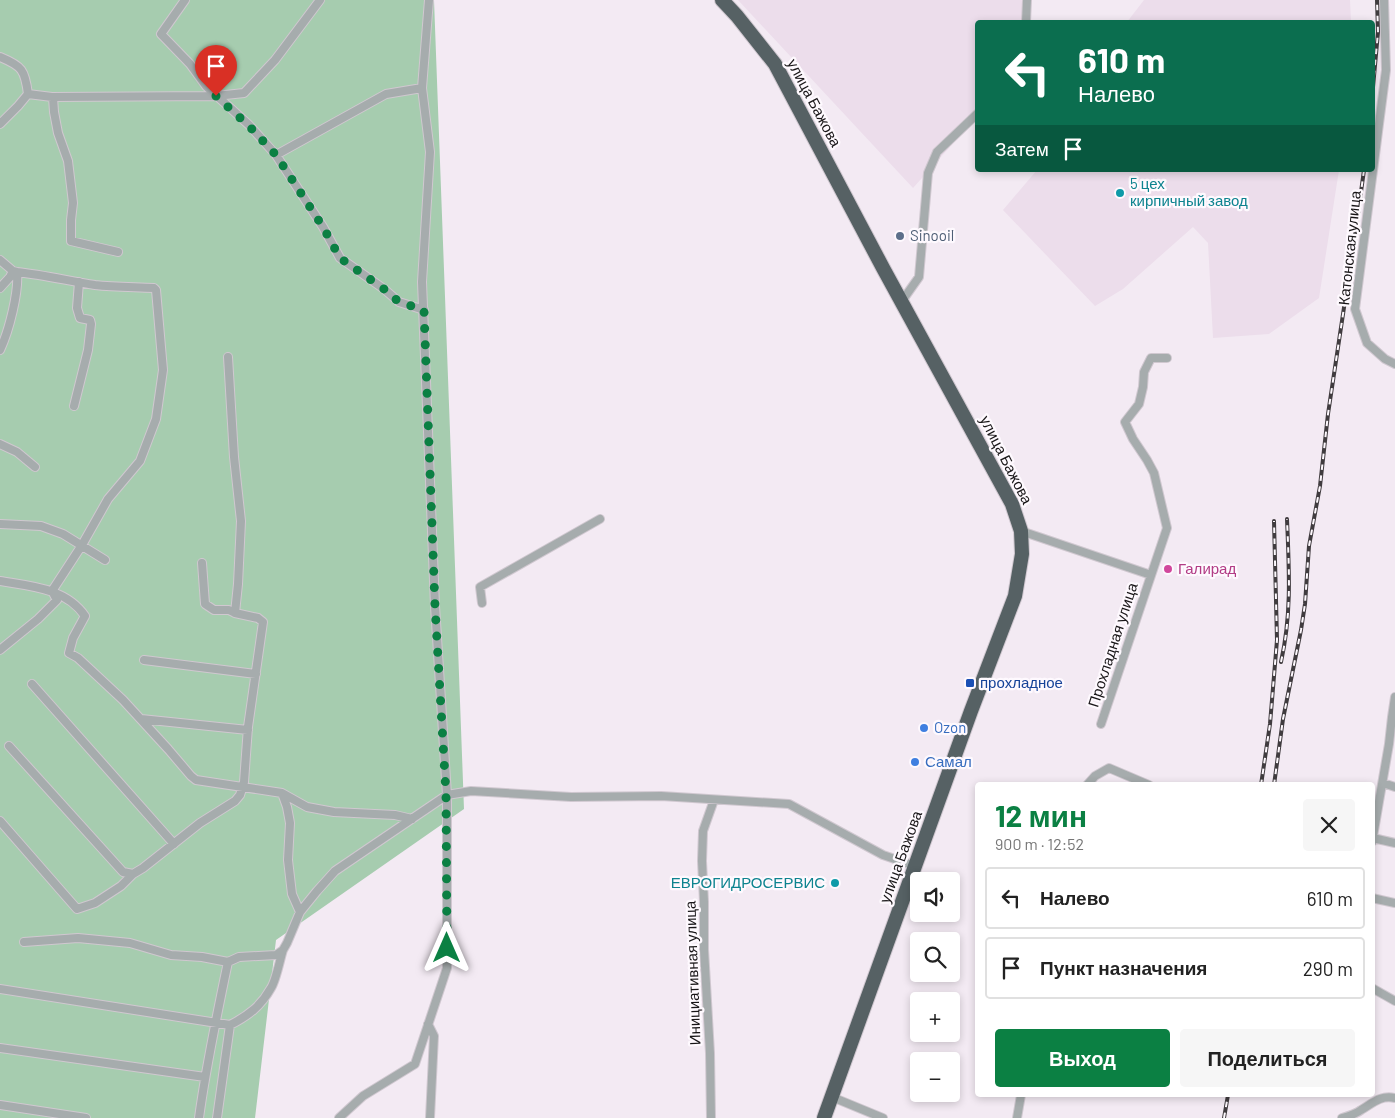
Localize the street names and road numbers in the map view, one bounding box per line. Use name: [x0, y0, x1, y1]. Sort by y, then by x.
street label: улица Бажова: [784, 56, 846, 150]
street label: Катонская улица: [1334, 189, 1364, 306]
street label: улица Бажова: [977, 412, 1037, 507]
street label: Прохладная улица: [1083, 580, 1141, 709]
street label: улица Бажова: [875, 807, 925, 905]
street label: Инициативная улица: [680, 900, 704, 1046]

